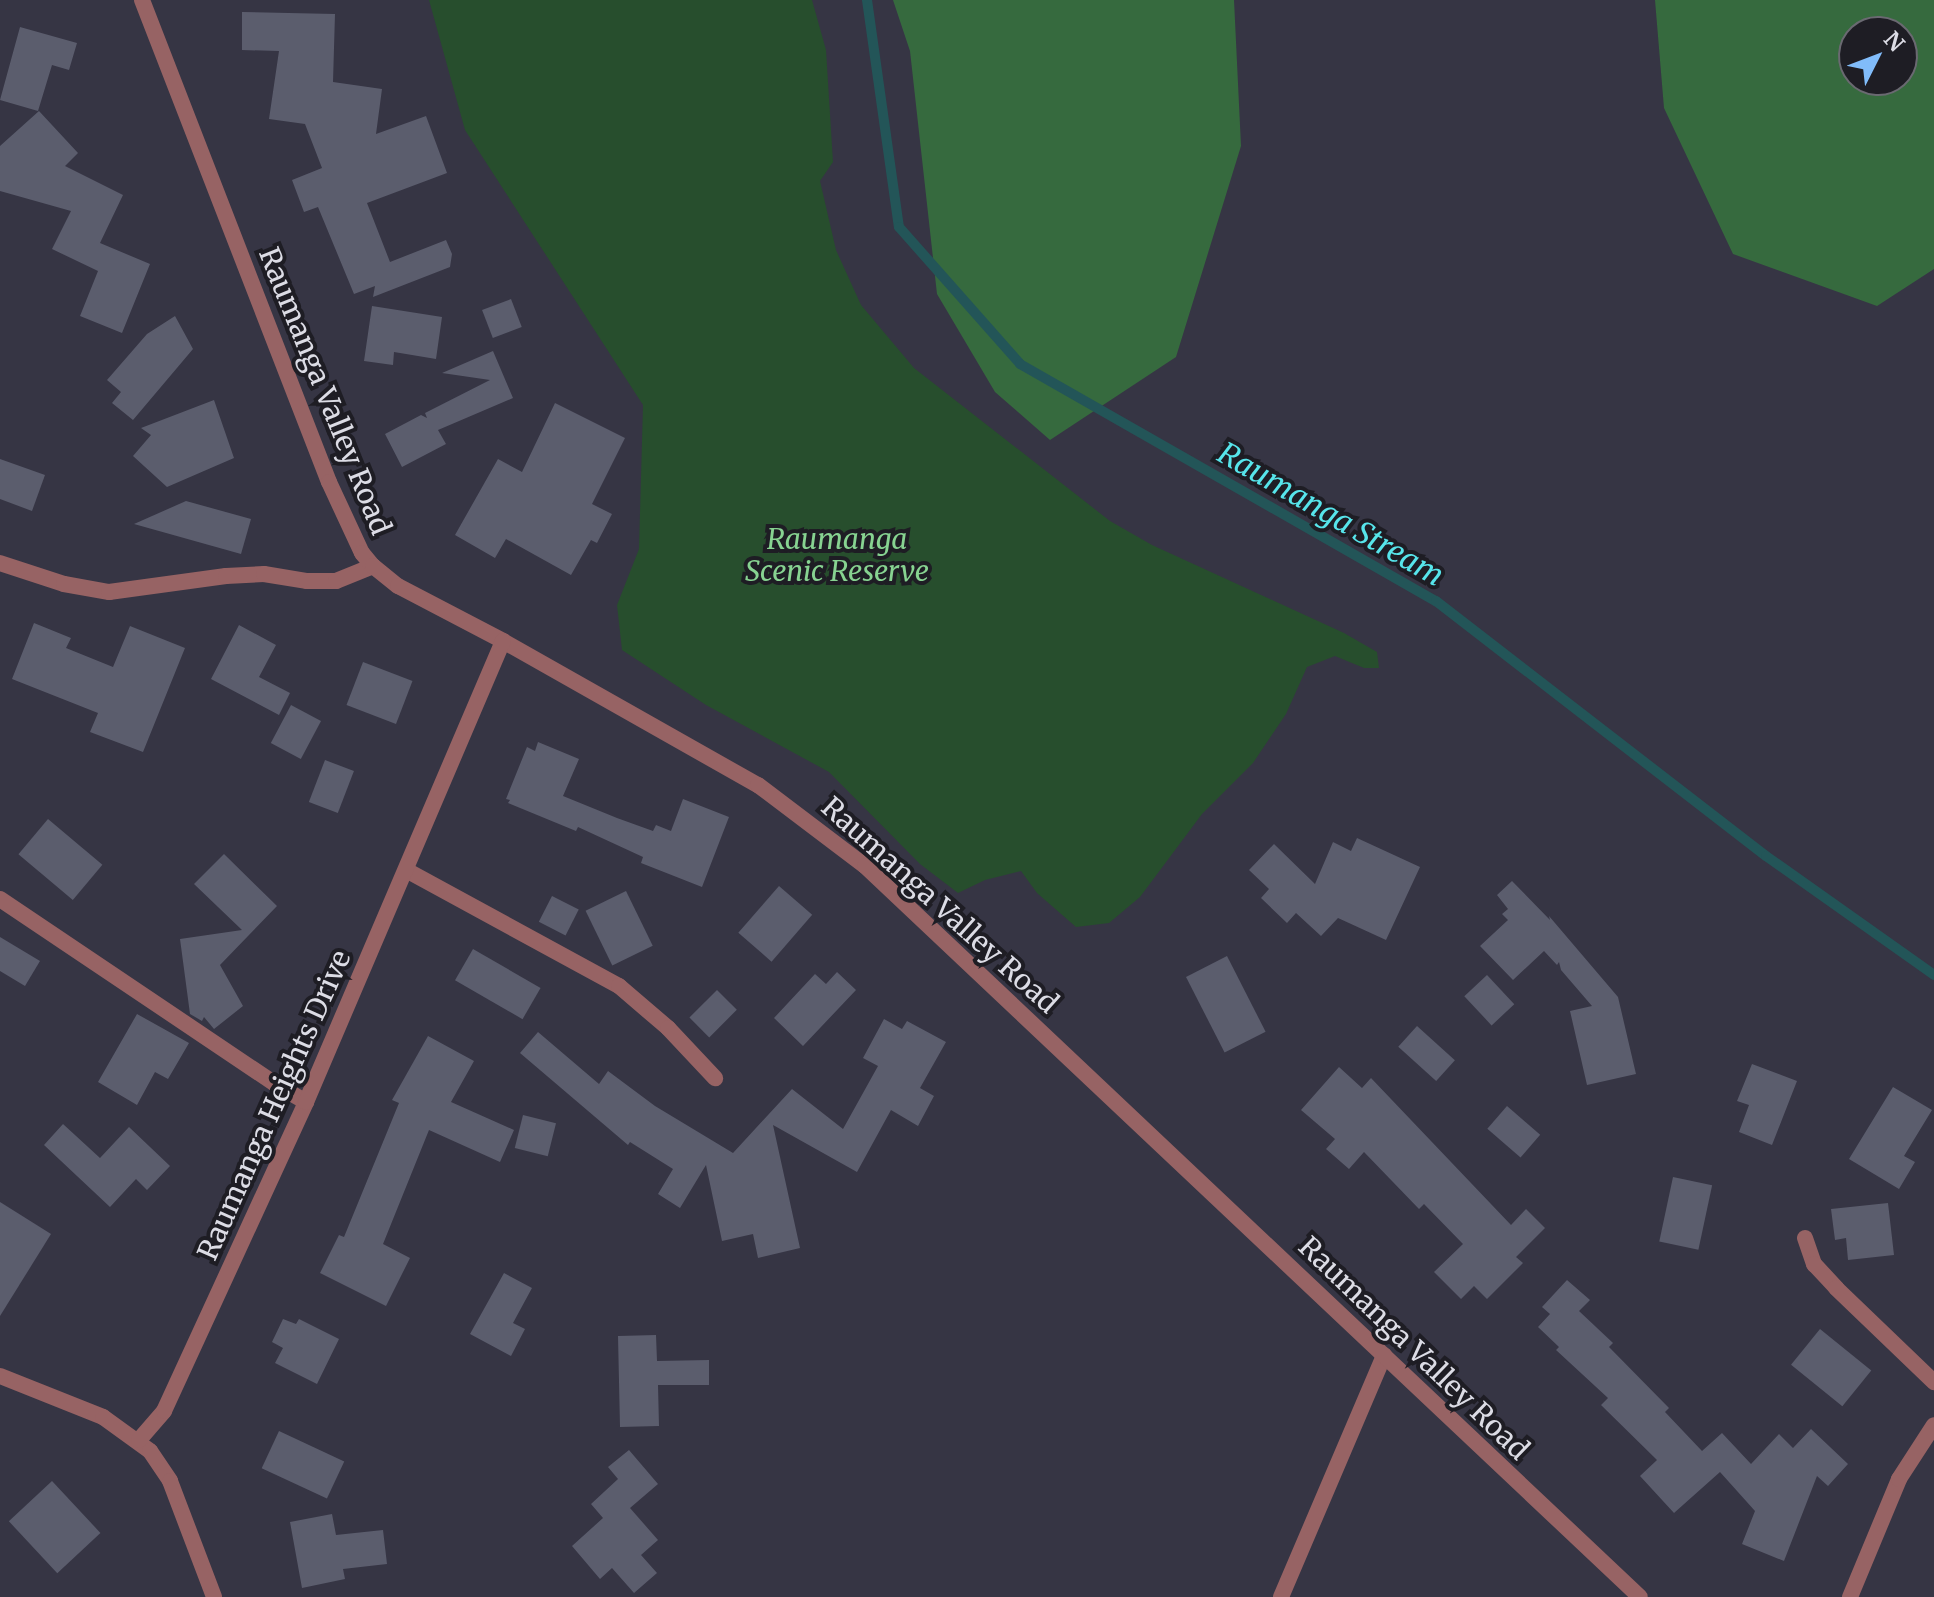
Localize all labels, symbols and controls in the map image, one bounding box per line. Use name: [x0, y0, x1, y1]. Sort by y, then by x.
north arrow: [1838, 16, 1918, 96]
text: N: [1878, 25, 1911, 57]
street label: Raumanga Valley Road: [252, 243, 398, 539]
water label: Raumanga Stream: [1212, 435, 1450, 593]
park label: Raumanga Scenic Reserve: [745, 522, 929, 588]
street label: Raumanga Valley Road: [815, 790, 1065, 1020]
street label: Raumanga Heights Drive: [190, 945, 358, 1265]
street label: Raumanga Valley Road: [1292, 1229, 1536, 1467]

